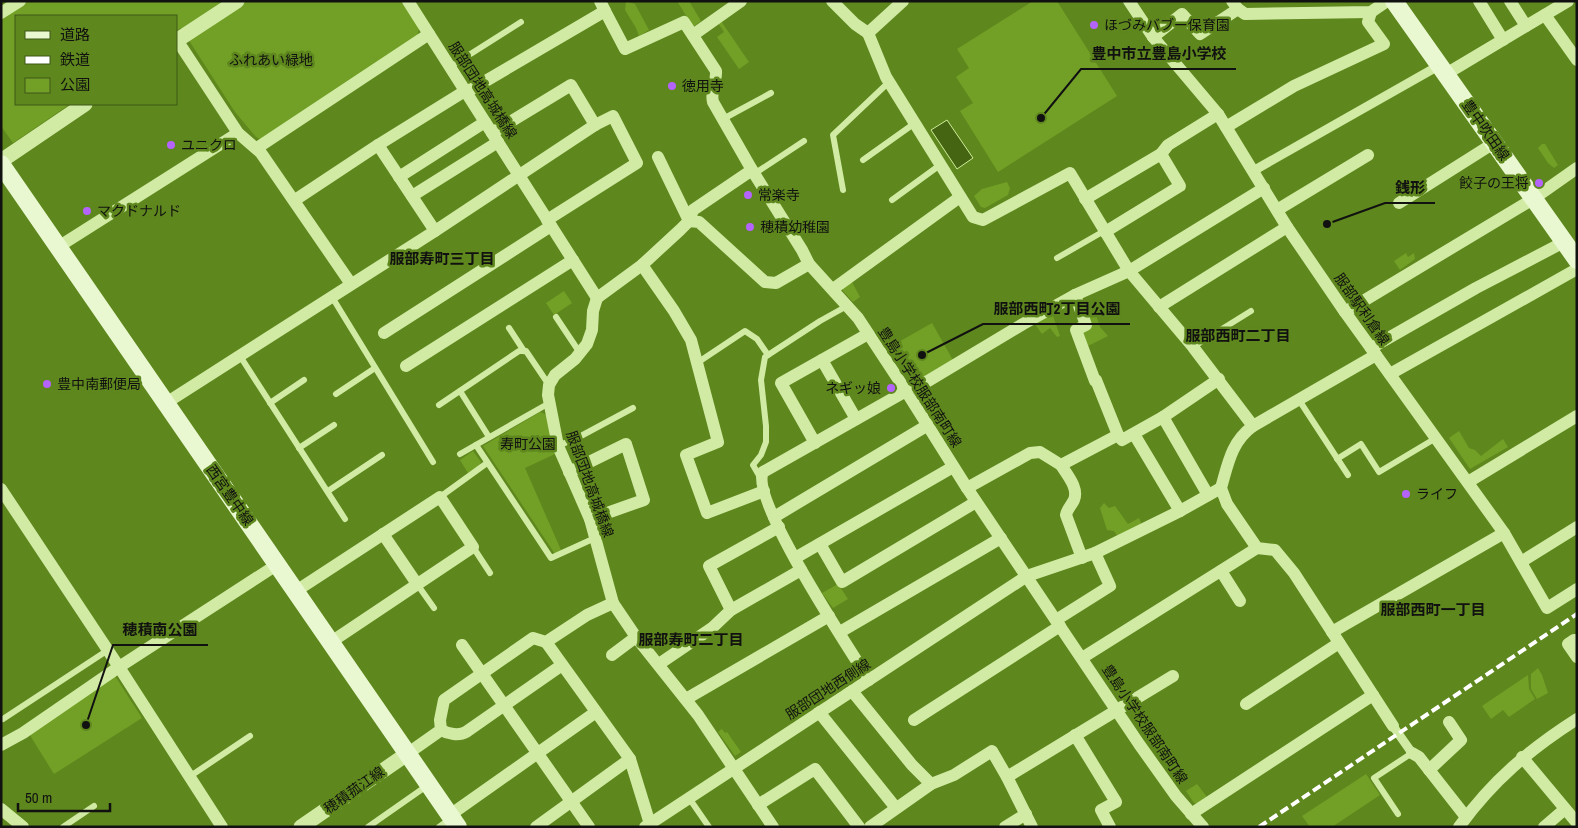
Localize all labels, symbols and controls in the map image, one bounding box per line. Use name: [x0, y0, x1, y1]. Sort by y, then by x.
legend: [15, 15, 178, 105]
place label: ほづみバブー保育園: [1104, 16, 1230, 34]
marker: ほづみバブー保育園: [1088, 19, 1100, 31]
text: 道路: [60, 24, 90, 45]
street label: 服部団地高城橋線: [445, 38, 521, 142]
callout: 豊中市立豊島小学校: [1081, 39, 1236, 69]
text: 豊中市立豊島小学校: [1091, 43, 1227, 64]
text: 鉄道: [60, 49, 90, 70]
park label: ふれあい緑地: [229, 51, 313, 69]
text: 公園: [60, 74, 90, 95]
place label: 徳用寺: [682, 77, 724, 95]
marker: 徳用寺: [666, 80, 678, 92]
street label: 豊中吹田線: [1459, 96, 1513, 164]
place label: ユニクロ: [181, 136, 237, 154]
marker: ユニクロ: [165, 139, 177, 151]
callout: 銭形: [1385, 173, 1435, 203]
place label: 餃子の王将: [1459, 174, 1529, 192]
text: 銭形: [1395, 177, 1425, 198]
marker: 餃子の王将: [1533, 177, 1545, 189]
place label: 常楽寺: [758, 186, 800, 204]
marker: 常楽寺: [742, 189, 754, 201]
place label: マクドナルド: [97, 202, 181, 220]
marker: マクドナルド: [81, 205, 93, 217]
place label: 穂積幼稚園: [760, 218, 830, 236]
marker: 穂積幼稚園: [744, 221, 756, 233]
district label: 服部寿町三丁目: [389, 248, 495, 269]
street label: 服部駅利倉線: [1331, 269, 1393, 349]
callout: 服部西町2丁目公園: [983, 294, 1130, 324]
text: 服部西町2丁目公園: [994, 298, 1120, 319]
street label: 豊島小学校服部南町線: [874, 323, 966, 451]
district label: 服部西町二丁目: [1185, 325, 1291, 346]
place label: 豊中南郵便局: [57, 375, 141, 393]
marker: 豊中南郵便局: [41, 378, 53, 390]
place label: ネギッ娘: [825, 379, 881, 397]
marker: ネギッ娘: [885, 382, 897, 394]
street label: 服部団地高城橋線: [562, 428, 618, 540]
park label: 寿町公園: [500, 435, 556, 453]
street label: 西宮豊中線: [203, 461, 257, 529]
place label: ライフ: [1416, 485, 1458, 503]
marker: ライフ: [1400, 488, 1412, 500]
district label: 服部西町一丁目: [1380, 599, 1486, 620]
callout: 穂積南公園: [113, 615, 208, 645]
text: 穂積南公園: [122, 619, 198, 640]
district label: 服部寿町二丁目: [638, 629, 744, 650]
street label: 服部団地西側線: [782, 655, 874, 723]
street label: 豊島小学校服部南町線: [1098, 661, 1192, 787]
street label: 穂積菰江線: [320, 763, 388, 817]
scale bar: [18, 780, 110, 812]
text: 50 m: [25, 787, 52, 808]

